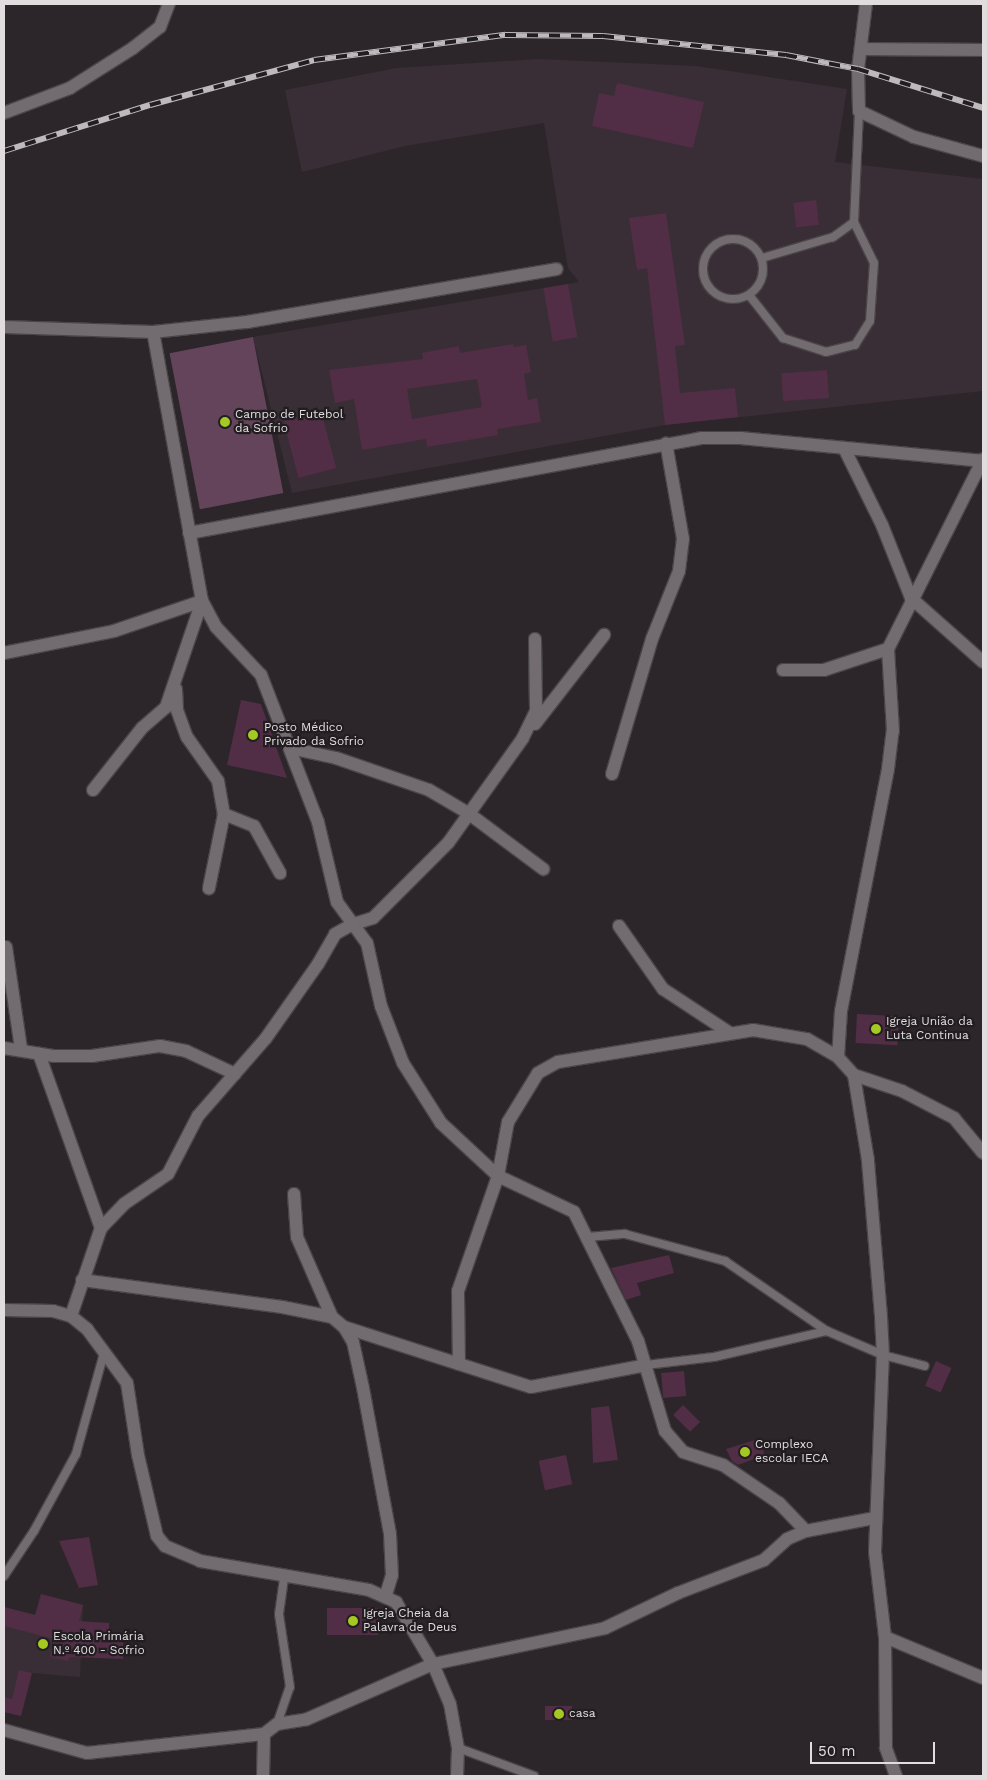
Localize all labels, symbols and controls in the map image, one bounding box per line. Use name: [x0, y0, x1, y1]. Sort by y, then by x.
place label: Campo de Futebol da Sofrio: [235, 408, 343, 436]
marker: Campo de Futebol da Sofrio: [219, 416, 231, 428]
place label: Posto Médico Privado da Sofrio: [264, 721, 364, 749]
marker: Posto Médico Privado da Sofrio: [246, 728, 260, 742]
place label: Igreja União da Luta Continua: [886, 1015, 973, 1043]
marker: Igreja União da Luta Continua: [870, 1023, 882, 1035]
place label: Complexo escolar IECA: [755, 1438, 829, 1466]
marker: Complexo escolar IECA: [739, 1446, 751, 1458]
place label: Igreja Cheia da Palavra de Deus: [363, 1607, 457, 1635]
marker: Igreja Cheia da Palavra de Deus: [347, 1615, 359, 1627]
place label: Escola Primária N.º 400 - Sofrio: [53, 1630, 145, 1658]
marker: Escola Primária N.º 400 - Sofrio: [37, 1638, 49, 1650]
place label: casa: [569, 1707, 596, 1721]
marker: casa: [553, 1708, 565, 1720]
scale bar: [812, 1732, 937, 1764]
text: 50 m: [818, 1742, 855, 1760]

